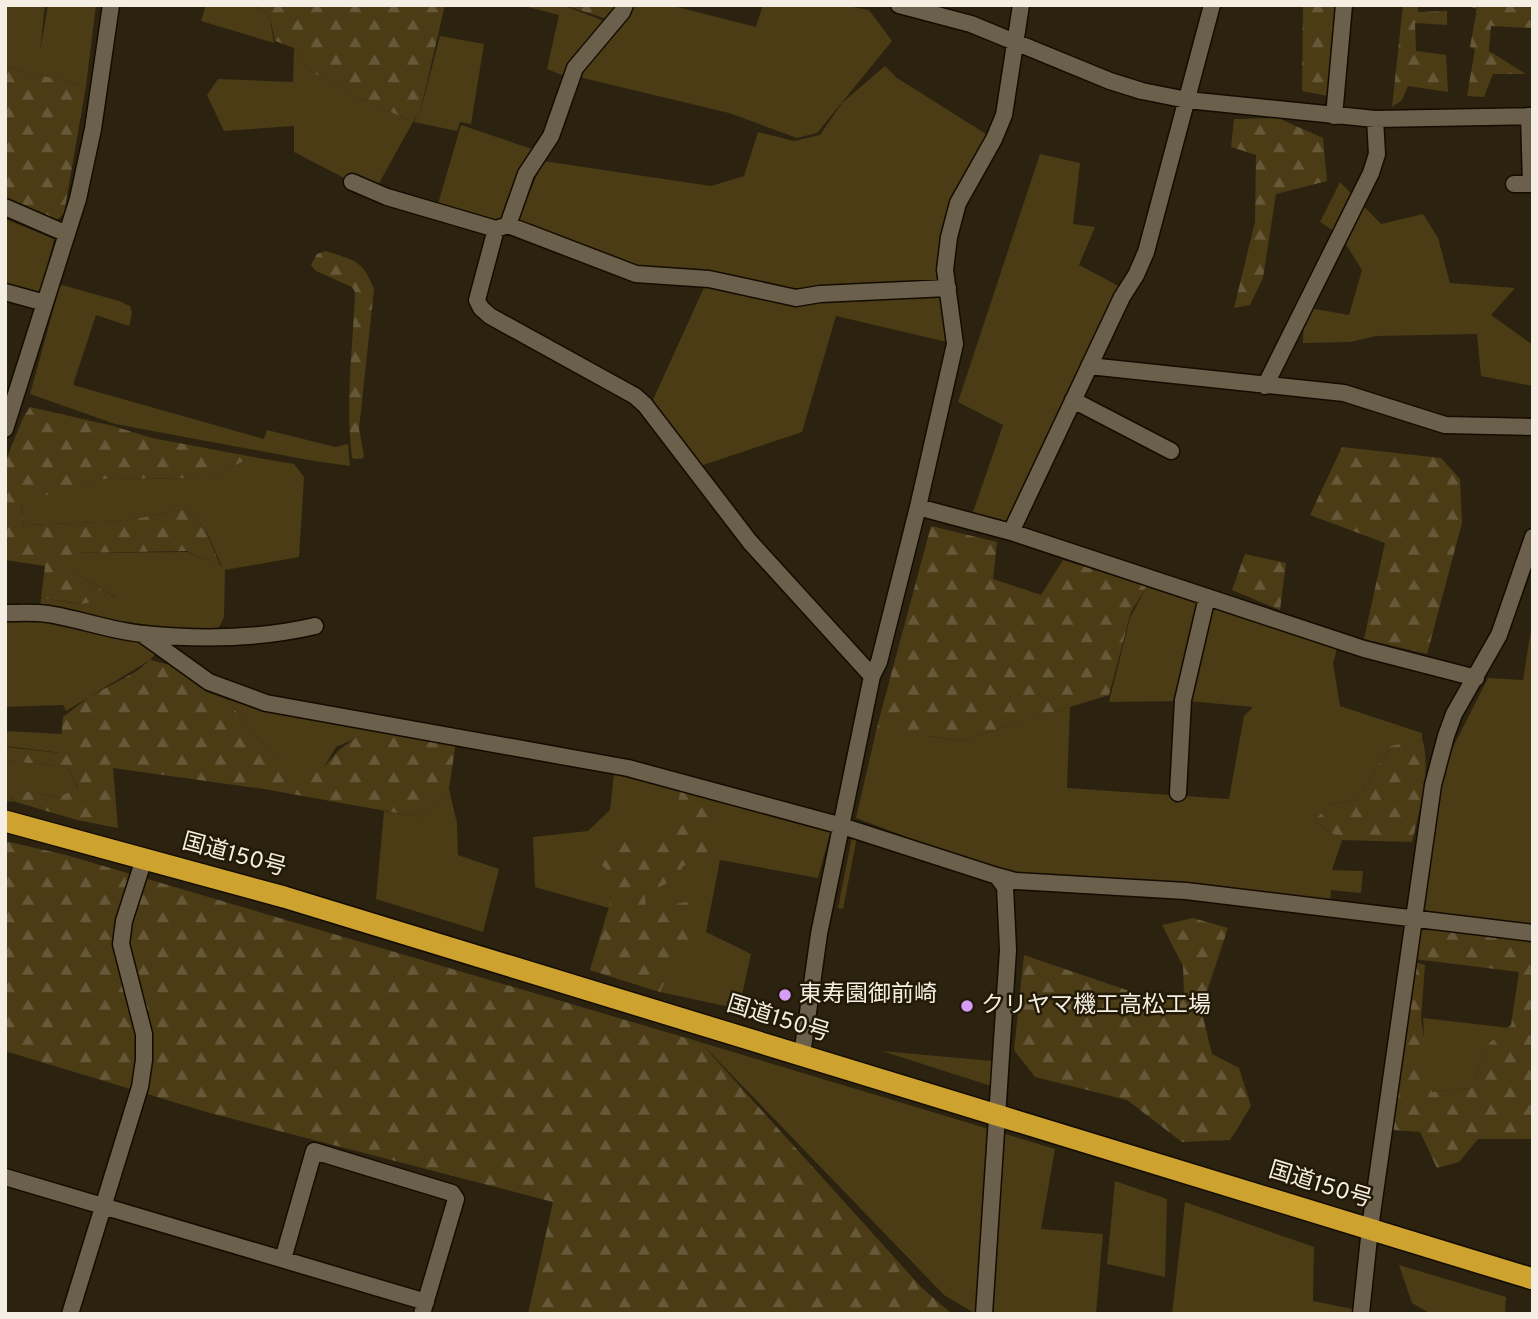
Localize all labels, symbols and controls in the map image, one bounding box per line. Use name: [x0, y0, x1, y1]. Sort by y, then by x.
street label: 国道150号: [179, 828, 289, 884]
place label: 東寿園御前崎: [799, 981, 937, 1010]
marker: 東寿園御前崎: [777, 987, 793, 1003]
street label: 国道150号: [723, 991, 833, 1049]
place label: クリヤマ機工高松工場: [981, 992, 1211, 1021]
marker: クリヤマ機工高松工場: [959, 998, 975, 1014]
street label: 国道150号: [1265, 1157, 1375, 1215]

